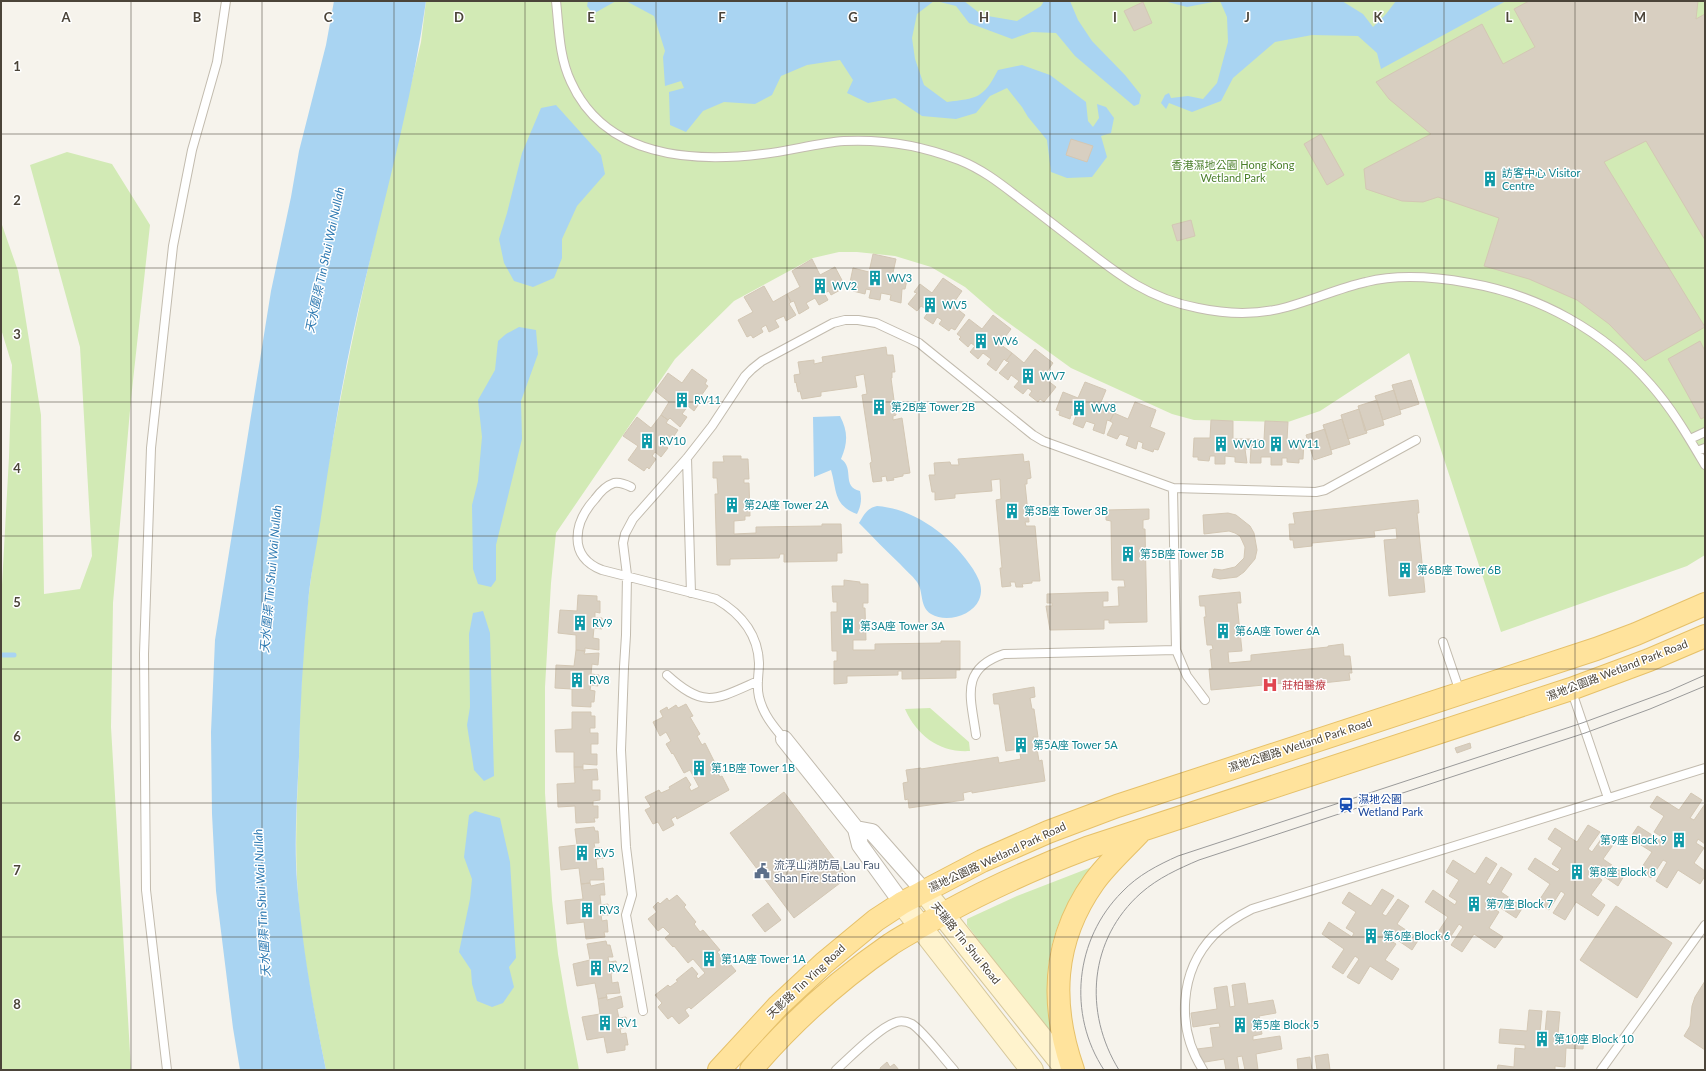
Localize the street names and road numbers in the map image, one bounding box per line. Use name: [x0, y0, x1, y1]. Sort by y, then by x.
street label: 濕地公園路 Wetland Park Road: [1544, 637, 1689, 703]
street label: 濕地公園路 Wetland Park Road: [1226, 715, 1373, 774]
street label: 濕地公園路 Wetland Park Road: [926, 819, 1068, 894]
street label: 天瑞路 Tin Shui Road: [929, 899, 1003, 986]
street label: 天影路 Tin Ying Road: [764, 941, 847, 1020]

